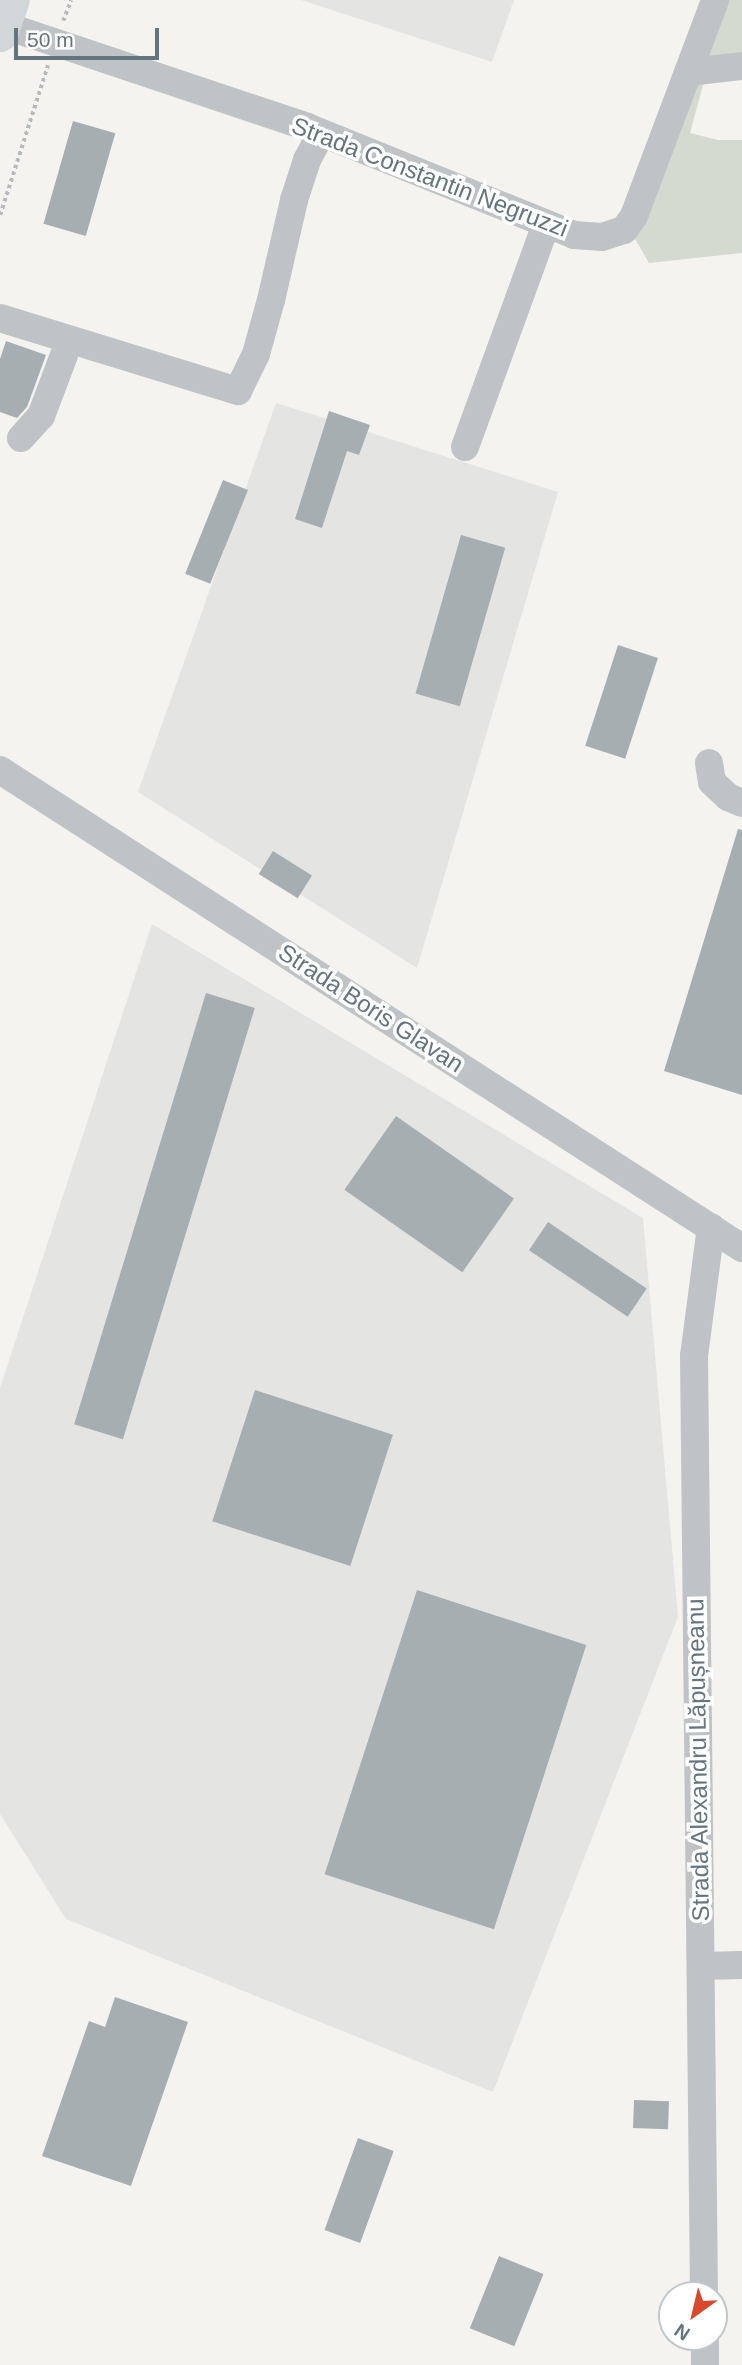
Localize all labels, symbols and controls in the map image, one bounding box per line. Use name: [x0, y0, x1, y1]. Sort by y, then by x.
scale bar: [18, 14, 163, 58]
text: 50 m: [27, 28, 74, 51]
street label: Strada Constantin Negruzzi: [288, 111, 572, 243]
street label: Strada Boris Glavan: [273, 937, 469, 1079]
street label: Strada Alexandru Lăpușneanu: [681, 1598, 715, 1922]
north arrow: [658, 2281, 728, 2351]
text: N: [671, 2320, 694, 2345]

